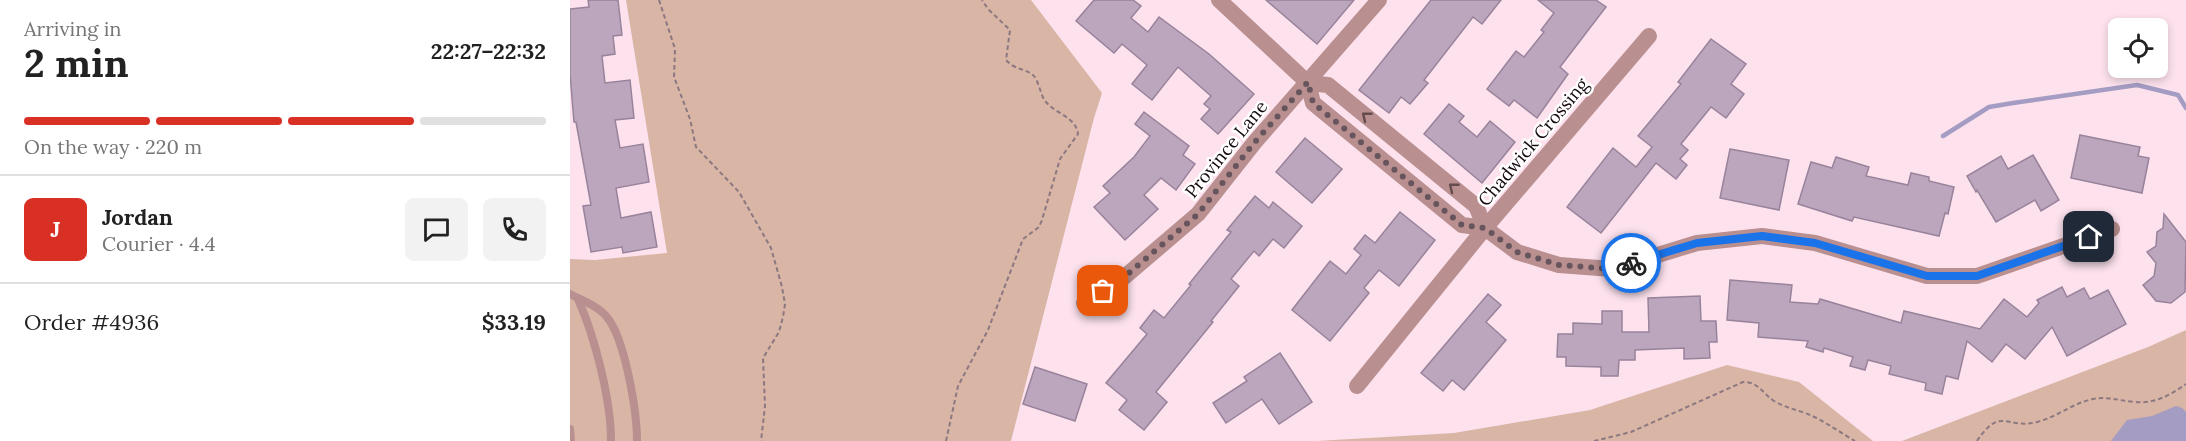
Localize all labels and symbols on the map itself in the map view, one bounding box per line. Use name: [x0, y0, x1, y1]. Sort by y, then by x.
street label: Chadwick Crossing: [1473, 72, 1594, 211]
street label: Province Lane: [1180, 95, 1272, 202]
one-way arrow: [1361, 112, 1372, 123]
one-way arrow: [1449, 183, 1460, 194]
pin: [2063, 211, 2114, 262]
courier: [1601, 233, 1661, 293]
pin: [1077, 265, 1128, 316]

